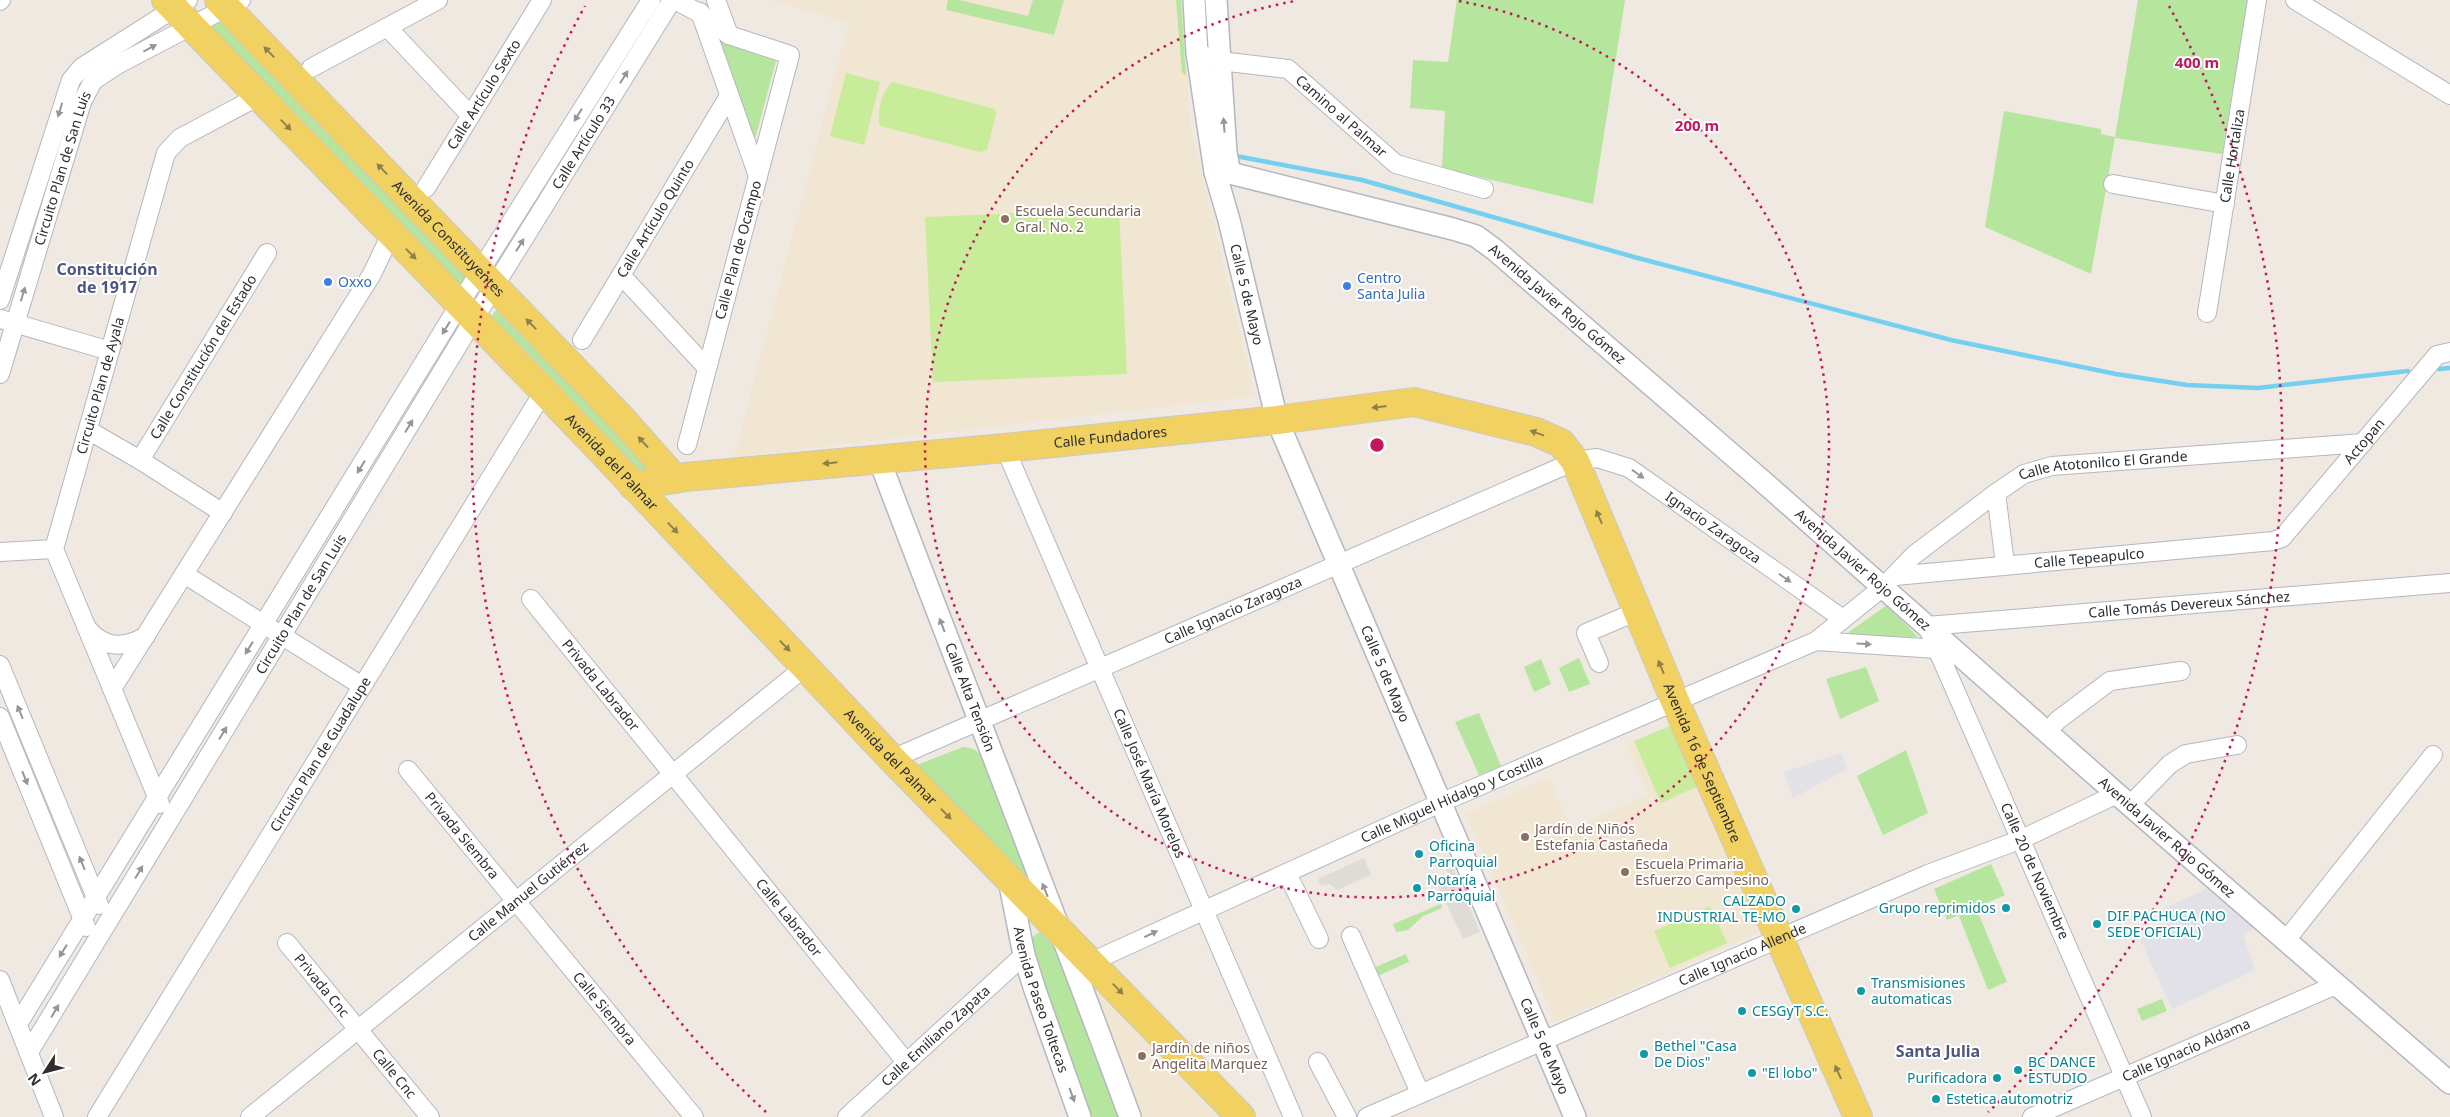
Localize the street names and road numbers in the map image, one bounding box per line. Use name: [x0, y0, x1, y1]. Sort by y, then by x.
street label: Calle Artículo Sexto: [442, 35, 525, 153]
street label: Camino al Palmar: [1292, 70, 1392, 161]
street label: Circuito Plan de San Luis: [29, 87, 95, 248]
street label: Calle Artículo 33: [547, 92, 619, 193]
street label: Calle Hortaliza: [2215, 108, 2248, 204]
street label: Calle Artículo Quinto: [612, 155, 698, 281]
street label: Avenida Constituyentes: [388, 176, 510, 301]
street label: Calle Plan de Ocampo: [710, 178, 765, 322]
street label: Avenida Javier Rojo Gómez: [1485, 239, 1631, 368]
street label: Calle 5 de Mayo: [1226, 242, 1269, 347]
street label: Calle Constitución del Estado: [145, 271, 261, 443]
street label: Circuito Plan de Ayala: [71, 314, 128, 456]
street label: Avenida del Palmar: [562, 409, 663, 514]
street label: Actopan: [2339, 414, 2388, 468]
street label: Calle Fundadores: [1053, 421, 1168, 452]
street label: Calle Atotonilco El Grande: [2014, 446, 2188, 484]
street label: Ignacio Zaragoza: [1662, 487, 1765, 567]
street label: Avenida Javier Rojo Gómez: [1791, 504, 1936, 635]
street label: Circuito Plan de San Luis: [251, 530, 350, 677]
street label: Calle Tepeapulco: [2033, 543, 2145, 572]
street label: Calle Ignacio Zaragoza: [1161, 571, 1305, 648]
street label: Calle Tomás Devereux Sánchez: [2088, 586, 2291, 622]
street label: Calle 5 de Mayo: [1357, 622, 1415, 725]
street label: Privada Labrador: [558, 635, 644, 735]
street label: Calle Alta Tensión: [941, 640, 1000, 754]
street label: Circuito Plan de Guadalupe: [265, 673, 375, 835]
street label: Avenida 16 de Septiembre: [1660, 680, 1746, 845]
street label: Avenida del Palmar: [840, 704, 942, 809]
street label: Calle José María Morelos: [1109, 705, 1190, 861]
street label: Calle Miguel Hidalgo y Costilla: [1357, 750, 1546, 847]
street label: Avenida Javier Rojo Gómez: [2095, 772, 2240, 902]
street label: Privada Siembra: [421, 788, 504, 883]
street label: Calle 20 de Noviembre: [1997, 799, 2074, 942]
street label: Calle Manuel Gutiérrez: [464, 836, 592, 946]
street label: Calle Labrador: [752, 874, 827, 961]
street label: Calle Ignacio Allende: [1675, 918, 1809, 990]
street label: Avenida Paseo Toltecas: [1010, 925, 1074, 1075]
street label: Privada Cnc: [290, 949, 354, 1021]
street label: Calle Siembra: [569, 967, 641, 1049]
street label: Calle Emiliano Zapata: [877, 981, 994, 1090]
street label: Calle 5 de Mayo: [1516, 995, 1574, 1097]
street label: Calle Ignacio Aldama: [2119, 1013, 2253, 1086]
street label: Calle Cnc: [368, 1044, 421, 1103]

